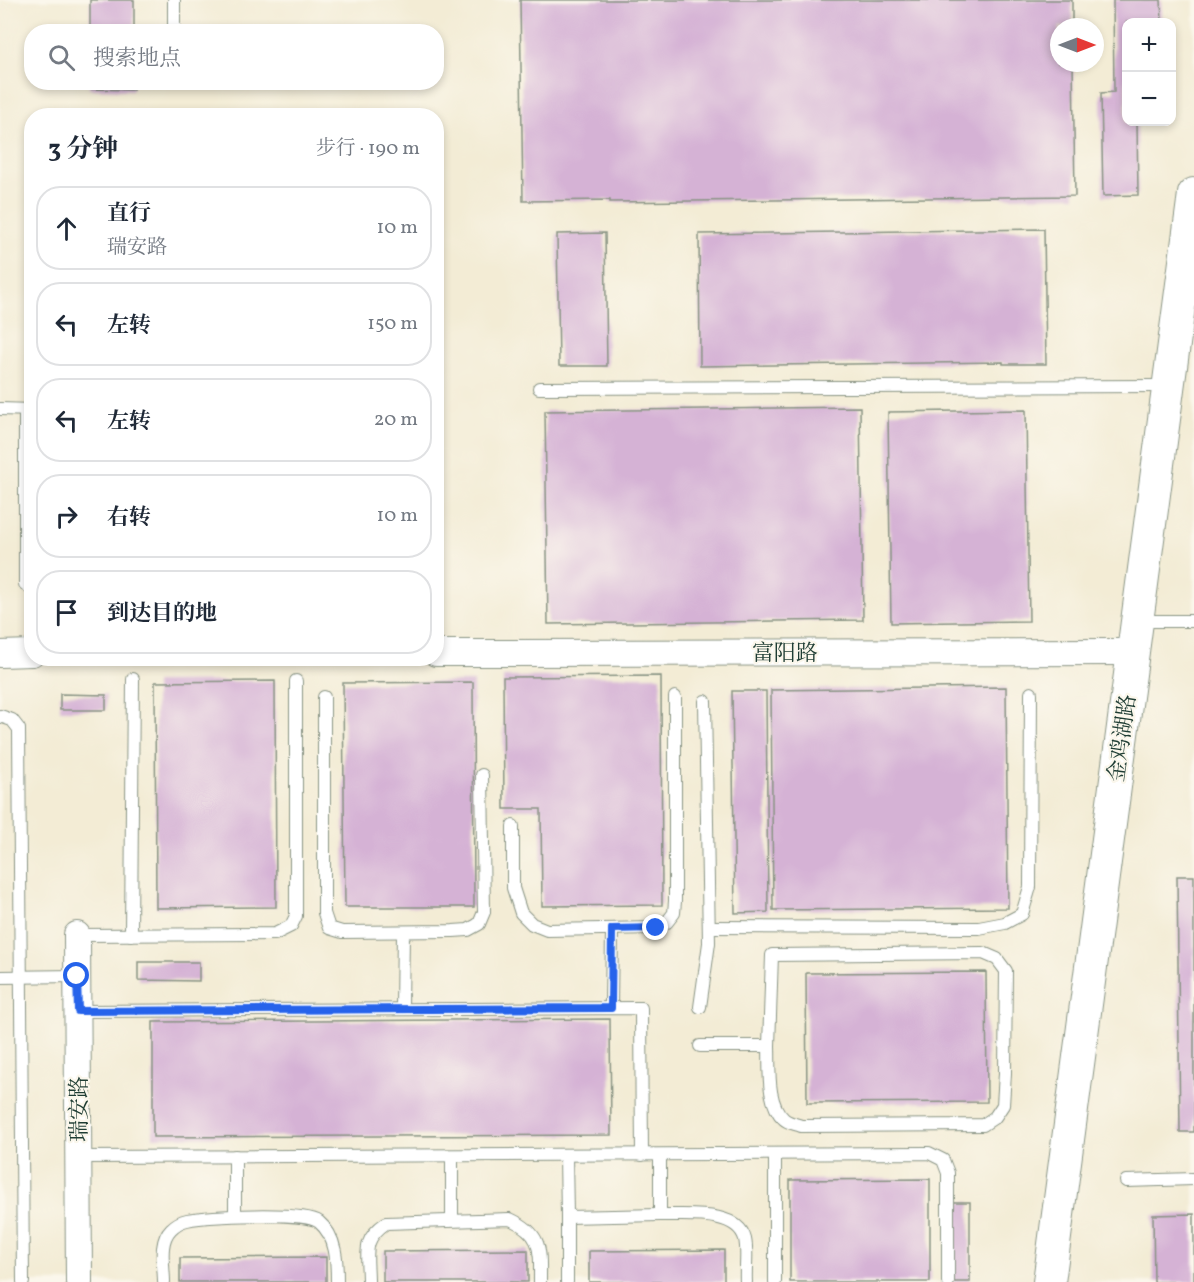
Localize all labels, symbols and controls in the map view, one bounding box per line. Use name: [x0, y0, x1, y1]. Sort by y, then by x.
north arrow: [1050, 18, 1104, 72]
map controls: [1122, 18, 1176, 126]
button: +: [1122, 18, 1176, 72]
search box: [24, 24, 444, 90]
icon: search: [45, 41, 78, 74]
text: 搜索地点: [93, 44, 181, 75]
button: −: [1122, 72, 1176, 126]
text: 3 分钟: [48, 132, 118, 168]
text: 步行 · 190 m: [316, 135, 420, 163]
text: 直行: [107, 199, 151, 230]
icon: ahead: [50, 212, 83, 245]
text: 10 m: [377, 214, 418, 242]
text: 瑞安路: [107, 234, 167, 262]
icon: left: [50, 308, 83, 341]
text: 150 m: [367, 310, 418, 338]
text: 左转: [107, 311, 151, 342]
icon: left: [50, 404, 83, 437]
text: 20 m: [374, 406, 418, 434]
text: 左转: [107, 407, 151, 438]
icon: right: [50, 500, 83, 533]
text: 10 m: [377, 502, 418, 530]
text: 右转: [107, 503, 151, 534]
icon: arrive: [50, 596, 83, 629]
text: 到达目的地: [107, 599, 217, 630]
street label: 富阳路: [752, 639, 818, 670]
street label: 金鸡湖路: [1102, 693, 1145, 784]
route end: [642, 914, 668, 940]
route start: [63, 962, 89, 988]
street label: 瑞安路: [65, 1076, 96, 1142]

